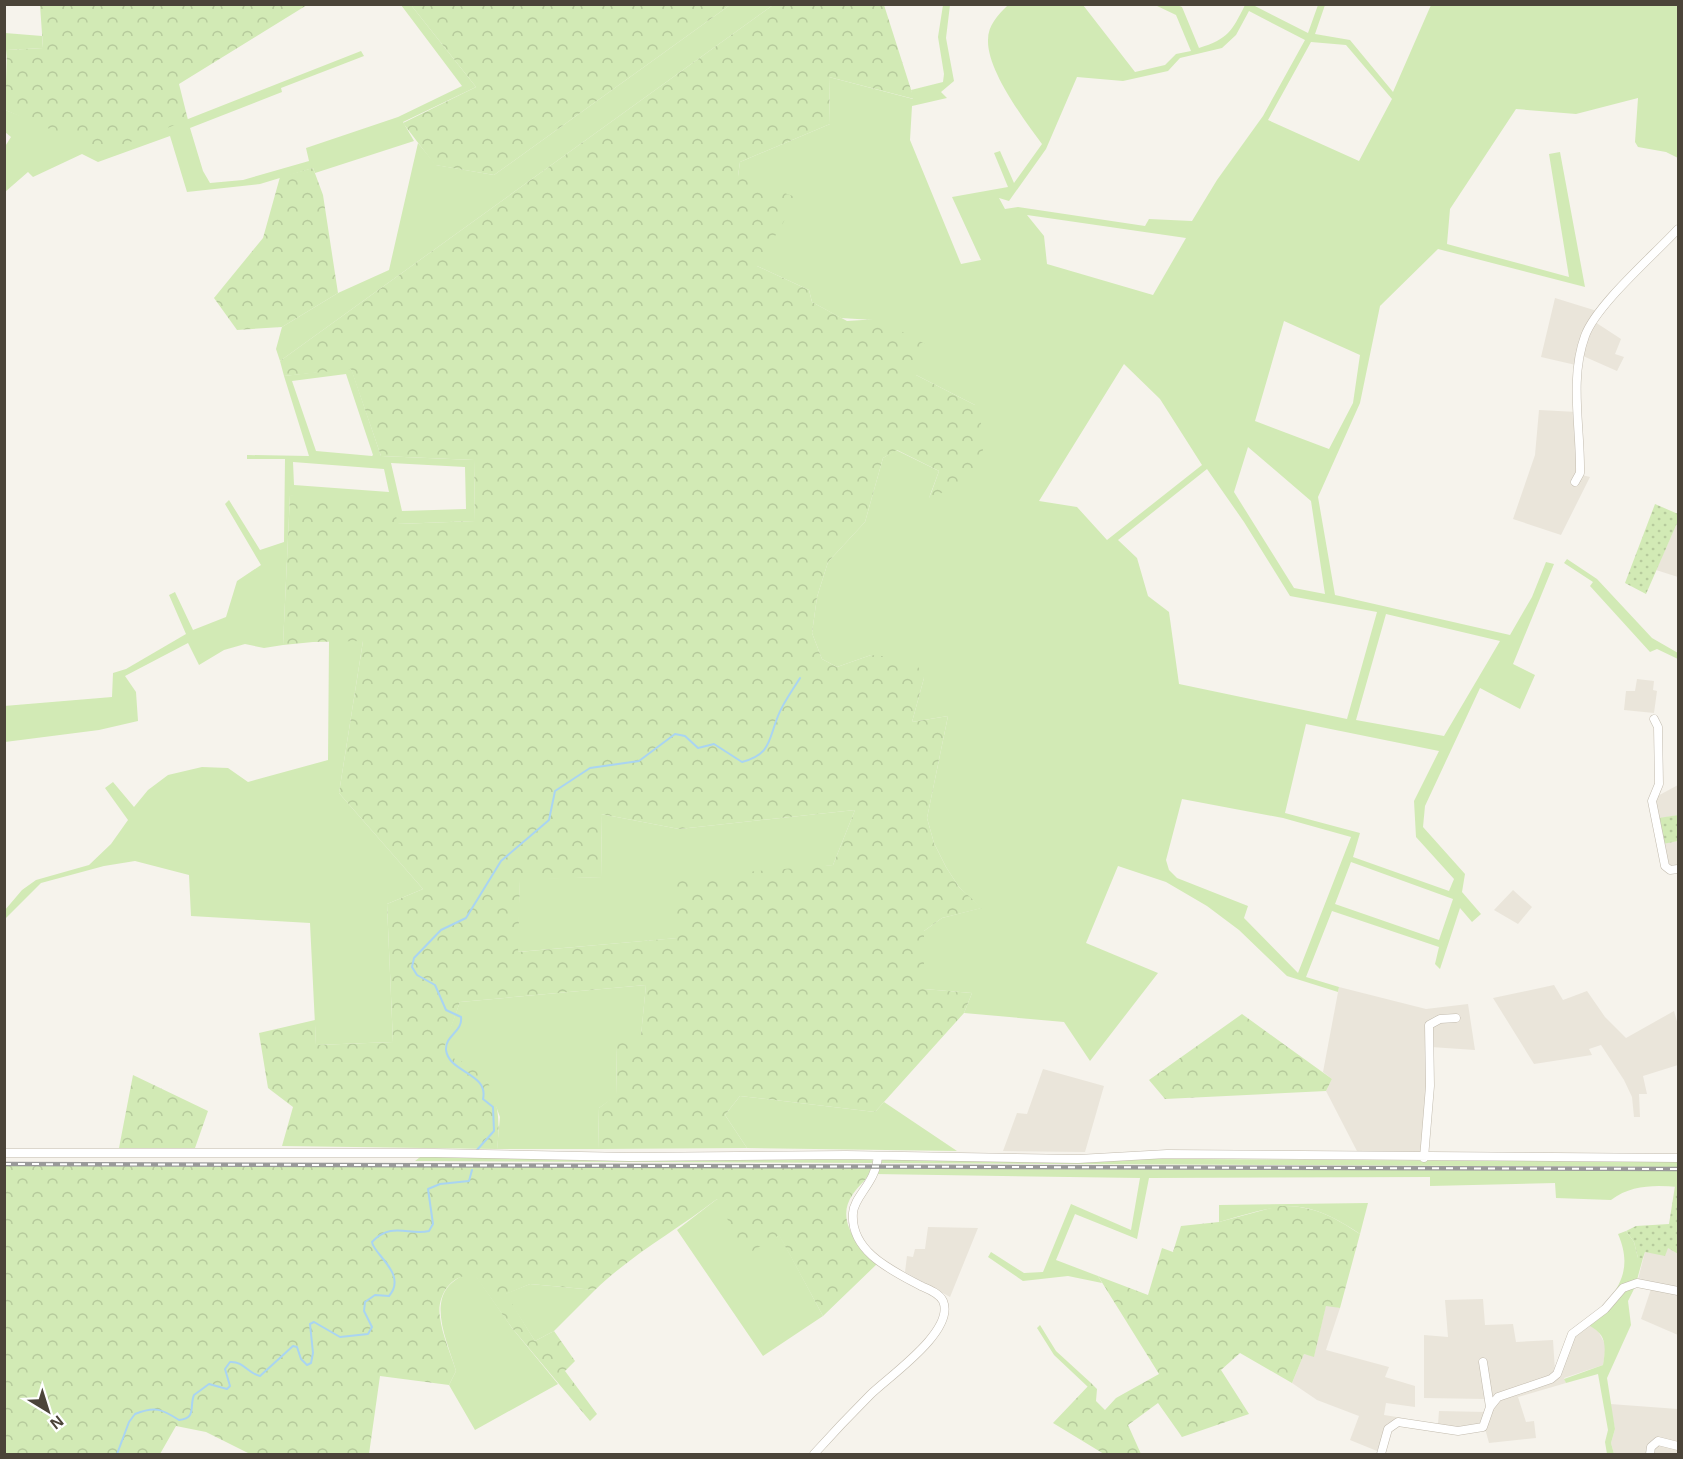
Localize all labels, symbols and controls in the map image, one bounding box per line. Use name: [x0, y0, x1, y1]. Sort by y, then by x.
north arrow: [18, 1381, 78, 1441]
text: N: [47, 1412, 67, 1433]

